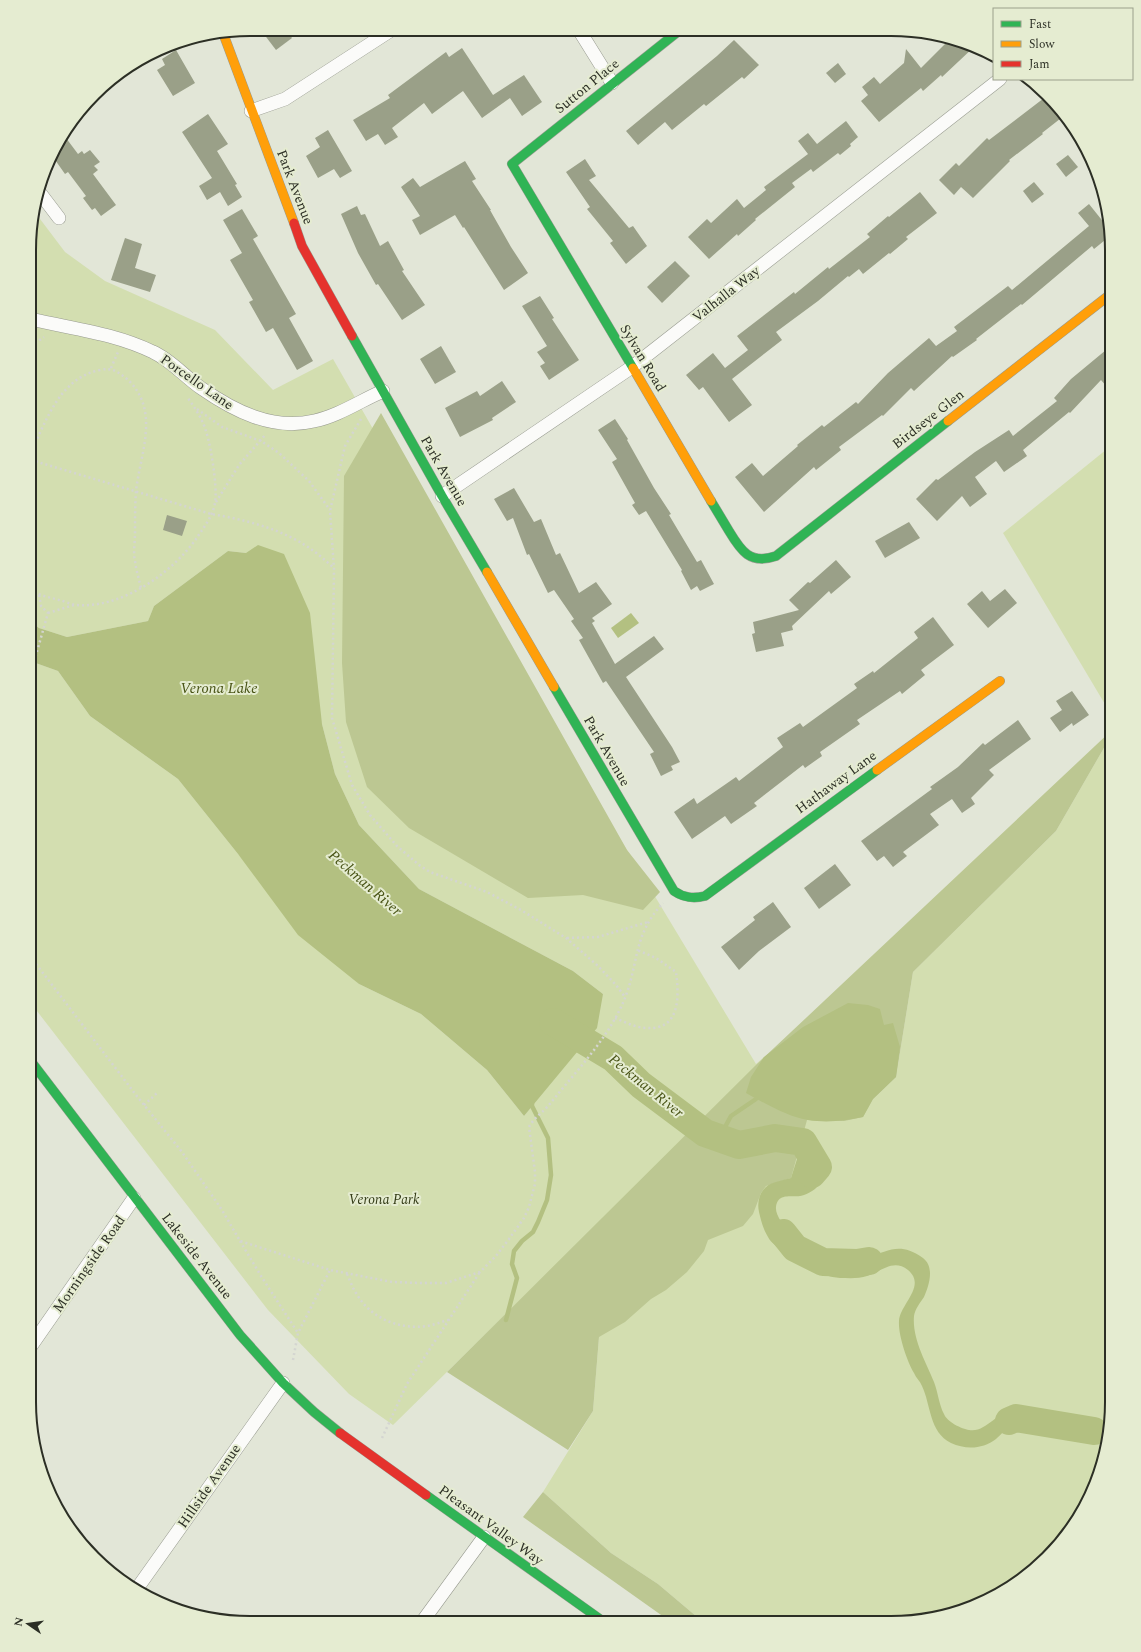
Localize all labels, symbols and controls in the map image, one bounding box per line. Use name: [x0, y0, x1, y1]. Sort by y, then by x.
legend: [993, 8, 1133, 80]
text: Fast: [1029, 15, 1051, 34]
text: Slow: [1029, 35, 1055, 54]
street label: Sutton Place: [550, 53, 624, 119]
text: Jam: [1029, 55, 1050, 74]
street label: Park Avenue: [271, 147, 319, 228]
street label: Valhalla Way: [688, 260, 765, 327]
street label: Sylvan Road: [615, 320, 671, 396]
street label: Porcello Lane: [156, 349, 238, 415]
street label: Birdseye Glen: [887, 384, 969, 454]
street label: Park Avenue: [415, 432, 473, 510]
water label: Verona Lake: [180, 677, 258, 700]
street label: Park Avenue: [578, 712, 636, 790]
street label: Hathaway Lane: [791, 745, 881, 819]
water label: Peckman River: [323, 844, 408, 922]
water label: Peckman River: [603, 1048, 689, 1124]
park label: Verona Park: [349, 1189, 420, 1210]
street label: Lakeside Avenue: [156, 1208, 238, 1304]
street label: Morningside Road: [48, 1211, 131, 1317]
street label: Hillside Avenue: [172, 1439, 246, 1532]
street label: Pleasant Valley Way: [434, 1480, 549, 1571]
north arrow: [8, 1604, 48, 1644]
text: N: [9, 1616, 28, 1628]

